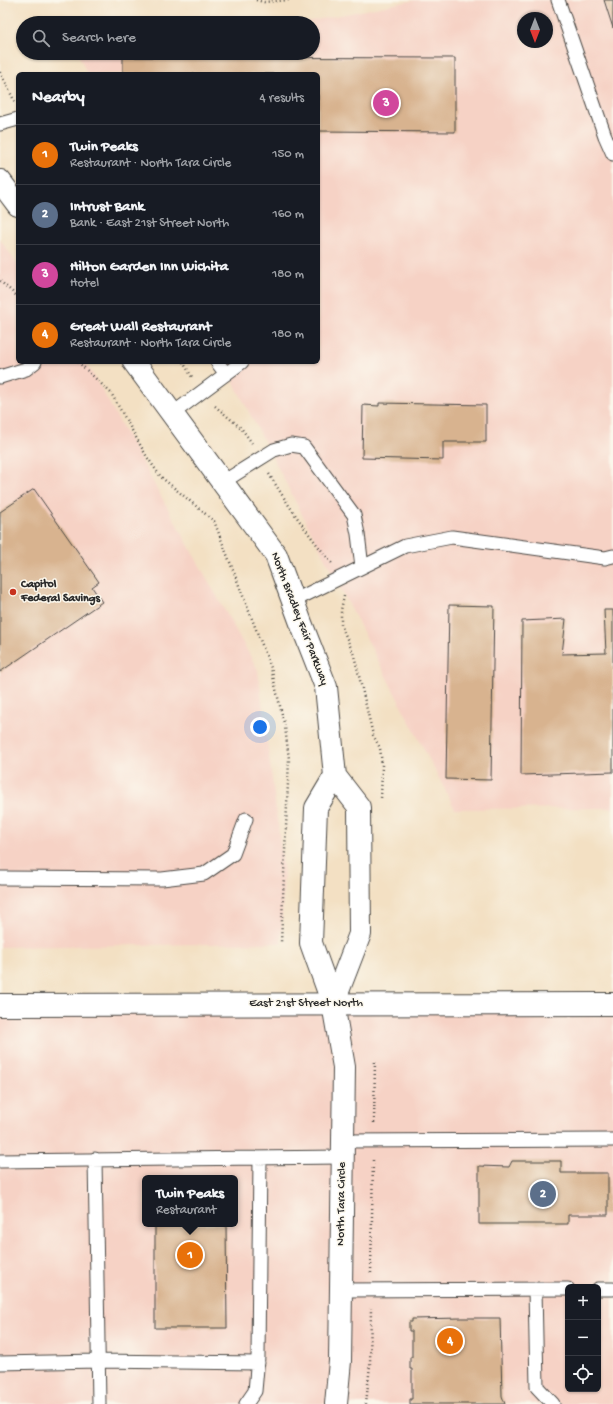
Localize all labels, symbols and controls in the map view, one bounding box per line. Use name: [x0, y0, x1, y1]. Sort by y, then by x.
north arrow: [517, 12, 553, 48]
search box: [16, 16, 320, 60]
icon: search: [30, 27, 52, 49]
text: Search here: [62, 29, 136, 47]
text: Nearby: [32, 88, 85, 108]
pin: 3: [373, 88, 399, 118]
text: 4 results: [260, 91, 304, 106]
text: Twin Peaks: [70, 138, 138, 156]
text: 1: [42, 147, 48, 162]
text: 150 m: [272, 147, 304, 162]
text: Restaurant · North Tara Circle: [70, 156, 231, 171]
text: Intrust Bank: [70, 198, 144, 216]
text: 2: [42, 207, 48, 222]
text: 160 m: [272, 207, 304, 222]
text: Bank · East 21st Street North: [70, 216, 229, 231]
text: Hilton Garden Inn Wichita: [70, 258, 228, 276]
text: 3: [42, 267, 48, 282]
text: 180 m: [272, 267, 304, 282]
text: Hotel: [70, 276, 99, 291]
text: Great Wall Restaurant: [70, 318, 211, 336]
text: 4: [42, 327, 48, 342]
text: 180 m: [272, 327, 304, 342]
text: Restaurant · North Tara Circle: [70, 336, 231, 351]
street label: North Bradley Fair Parkway: [267, 550, 331, 688]
place label: Capitol Federal Savings: [20, 578, 101, 606]
marker: Capitol Federal Savings: [8, 587, 18, 597]
your location: [250, 717, 270, 737]
street label: East 21st Street North: [249, 997, 363, 1011]
street label: North Tara Circle: [334, 1161, 350, 1246]
popup: [142, 1175, 238, 1227]
pin: 2: [530, 1179, 556, 1209]
text: Twin Peaks: [156, 1185, 224, 1203]
text: Restaurant: [156, 1203, 216, 1218]
pin: 1: [177, 1240, 203, 1270]
map controls: [565, 1284, 601, 1392]
button: +: [565, 1284, 601, 1320]
button: −: [565, 1320, 601, 1356]
pin: 4: [437, 1326, 463, 1356]
button: locate: [565, 1356, 601, 1392]

